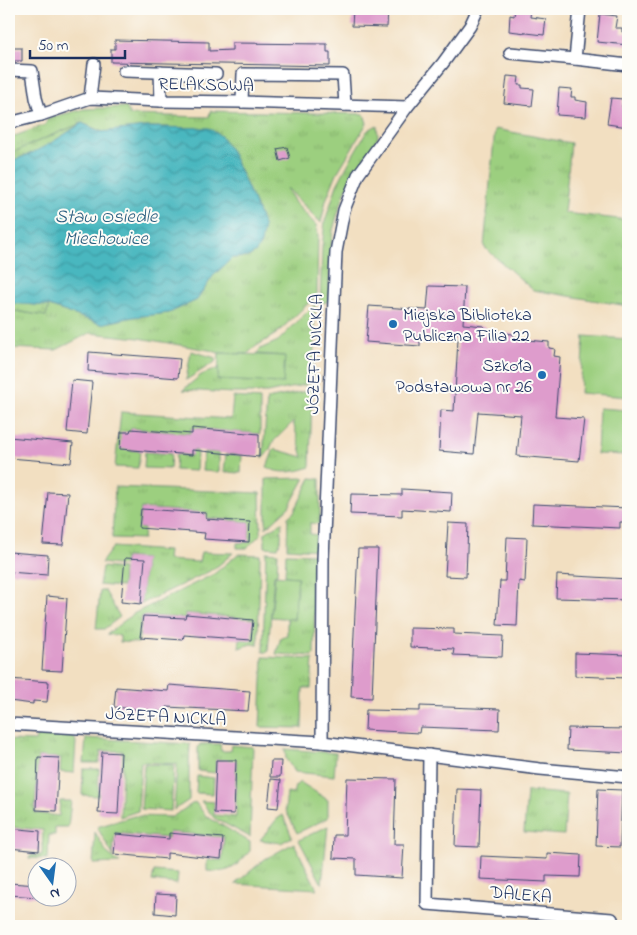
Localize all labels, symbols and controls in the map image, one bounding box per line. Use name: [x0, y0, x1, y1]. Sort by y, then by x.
scale bar: [30, 28, 125, 60]
text: 50 m: [38, 35, 69, 57]
street label: RELAKSOWA: [158, 72, 254, 100]
water label: Staw Osiedle Miechowice: [55, 204, 159, 253]
street label: JÓZEFA NICKLA: [301, 293, 331, 415]
place label: Miejska Biblioteka Publiczna Filia 22: [403, 303, 532, 350]
marker: Miejska Biblioteka Publiczna Filia 22: [387, 318, 399, 330]
place label: Szkoła Podstawowa nr 26: [395, 354, 532, 401]
marker: Szkoła Podstawowa nr 26: [536, 369, 548, 381]
street label: JÓZEFA NICKLA: [105, 702, 227, 734]
north arrow: [28, 858, 78, 908]
street label: DALEKA: [488, 880, 553, 912]
text: N: [48, 882, 62, 904]

